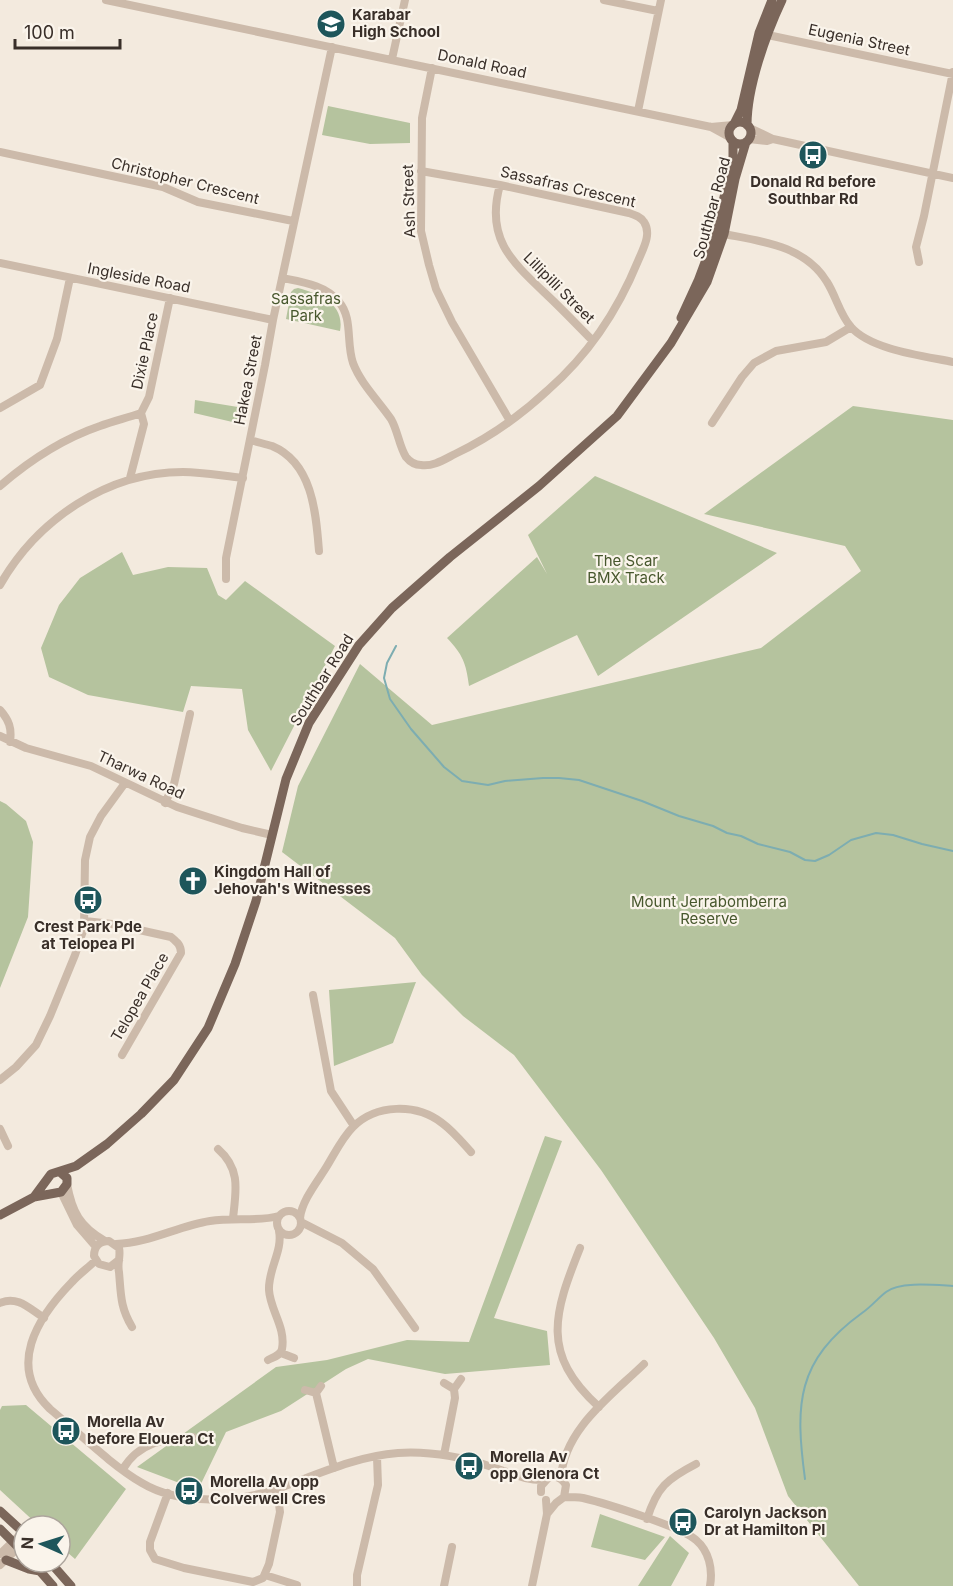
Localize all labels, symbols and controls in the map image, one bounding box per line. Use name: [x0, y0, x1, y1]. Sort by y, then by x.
place label: Karabar High School: [352, 5, 440, 41]
school or university icon: Karabar High School: [315, 8, 347, 40]
scale bar: [15, 12, 120, 50]
street label: Eugenia Street: [807, 19, 912, 60]
text: 100 m: [24, 22, 75, 43]
street label: Donald Road: [436, 45, 528, 82]
bus stop icon: Donald Rd before Southbar Rd: [797, 139, 829, 171]
street label: Christopher Crescent: [109, 153, 261, 208]
street label: Southbar Road: [689, 155, 734, 261]
street label: Sassafras Crescent: [499, 162, 638, 211]
street label: Ash Street: [398, 164, 419, 238]
place label: Donald Rd before Southbar Rd: [750, 172, 876, 208]
street label: Lillipilli Street: [520, 248, 599, 327]
street label: Ingleside Road: [86, 258, 192, 297]
park label: Sassafras Park: [271, 289, 341, 325]
street label: Dixie Place: [127, 311, 162, 391]
street label: Hakea Street: [229, 333, 266, 427]
park label: The Scar BMX Track: [587, 551, 666, 587]
street label: Southbar Road: [286, 630, 357, 729]
street label: Tharwa Road: [95, 746, 188, 803]
place label: Kingdom Hall of Jehovah's Witnesses: [214, 862, 371, 898]
church icon: Kingdom Hall of Jehovah's Witnesses: [177, 865, 209, 897]
bus stop icon: Crest Park Pde at Telopea Pl: [72, 884, 104, 916]
park label: Mount Jerrabomberra Reserve: [631, 892, 787, 928]
place label: Crest Park Pde at Telopea Pl: [34, 917, 142, 953]
street label: Telopea Place: [106, 949, 173, 1045]
place label: Morella Av before Elouera Ct: [87, 1412, 214, 1448]
bus stop icon: Morella Av before Elouera Ct: [50, 1415, 82, 1447]
place label: Morella Av opp Glenora Ct: [490, 1447, 600, 1483]
bus stop icon: Morella Av opp Glenora Ct: [453, 1450, 485, 1482]
place label: Morella Av opp Colverwell Cres: [210, 1472, 326, 1508]
bus stop icon: Morella Av opp Colverwell Cres: [173, 1475, 205, 1507]
place label: Carolyn Jackson Dr at Hamilton Pl: [704, 1503, 827, 1539]
bus stop icon: Carolyn Jackson Dr at Hamilton Pl: [667, 1506, 699, 1538]
north arrow: [12, 1514, 72, 1574]
text: N: [17, 1537, 37, 1550]

